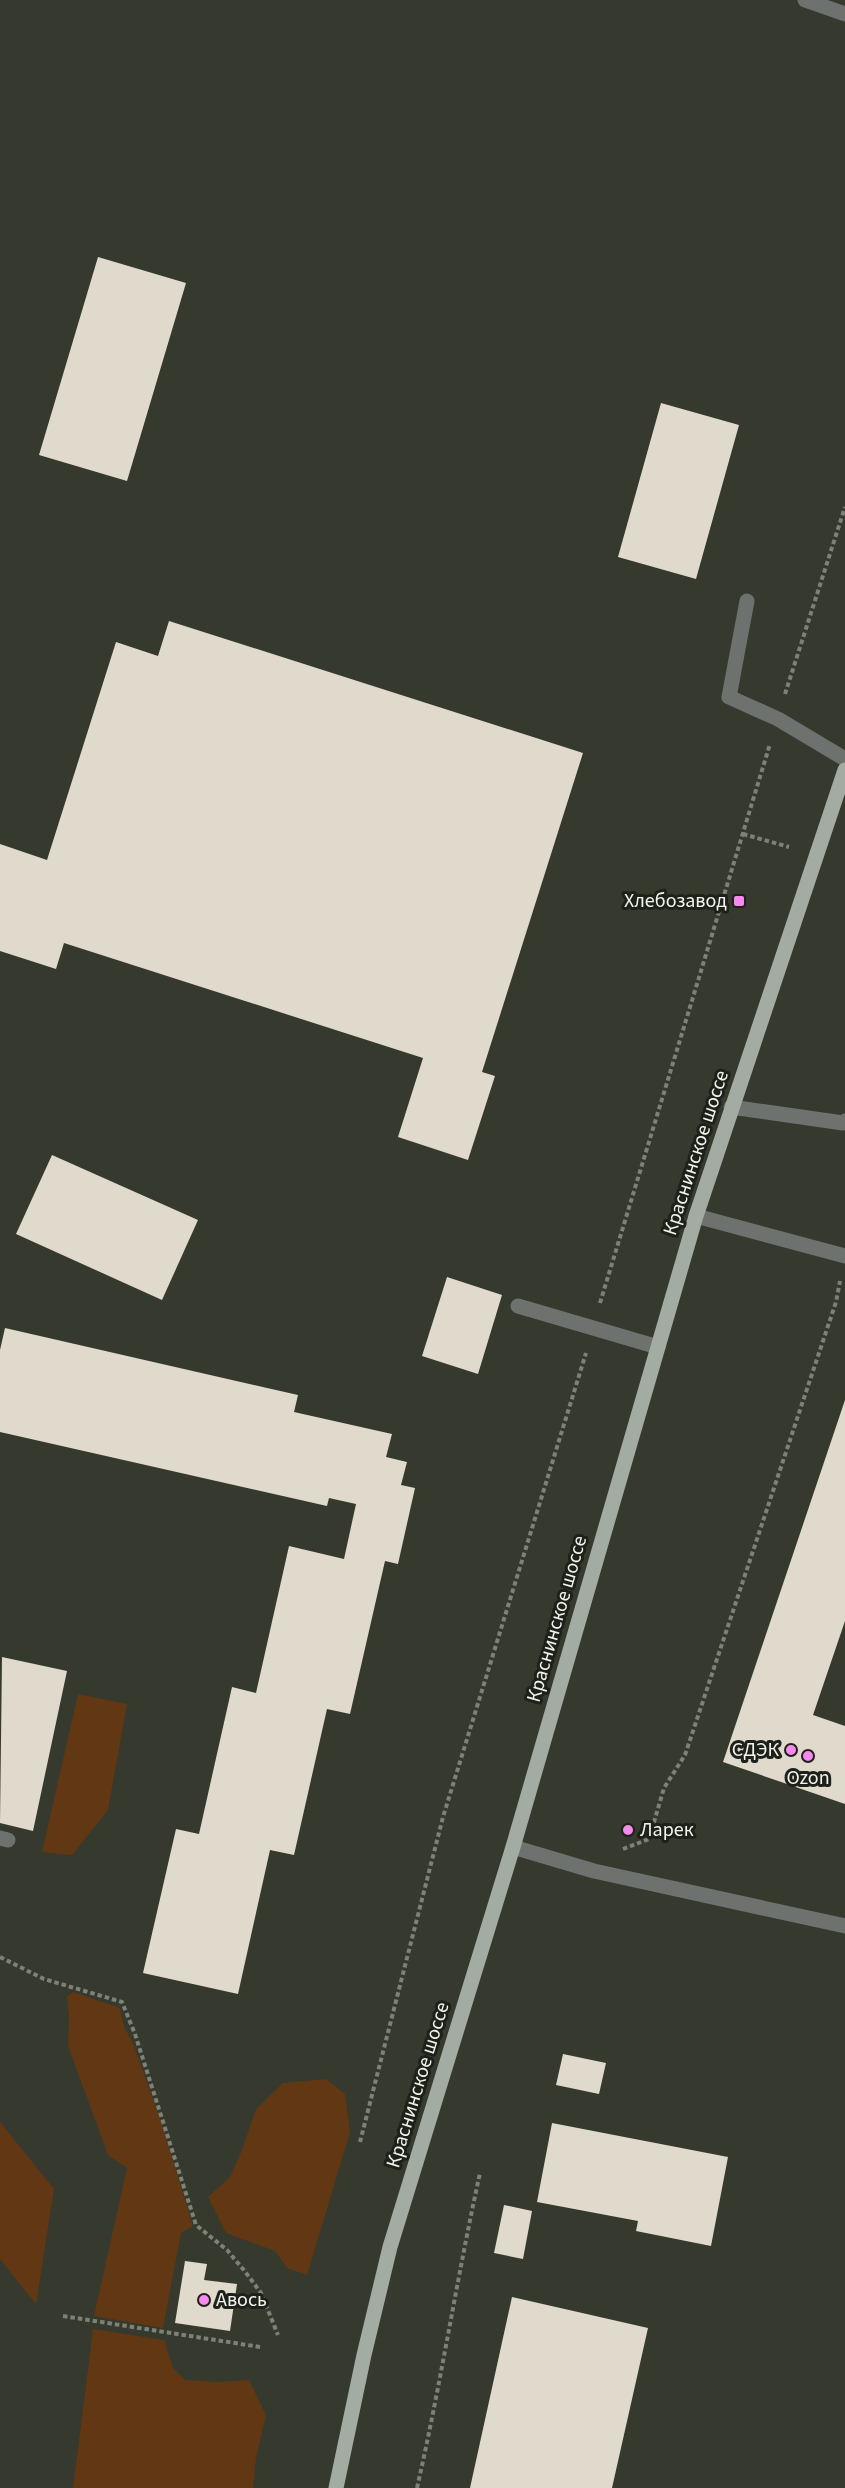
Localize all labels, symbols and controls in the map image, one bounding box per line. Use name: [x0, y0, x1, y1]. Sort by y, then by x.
place label: Хлебозавод: [624, 887, 727, 915]
marker: Хлебозавод: [732, 894, 746, 908]
street label: Краснинское шоссе: [656, 1067, 736, 1239]
street label: Краснинское шоссе: [520, 1532, 594, 1706]
place label: СДЭК: [732, 1736, 779, 1764]
marker: СДЭК: [784, 1743, 798, 1757]
marker: Ozon: [801, 1749, 815, 1763]
place label: Ozon: [786, 1764, 830, 1792]
place label: Ларек: [640, 1816, 694, 1844]
marker: Ларек: [621, 1823, 635, 1837]
street label: Краснинское шоссе: [379, 1999, 457, 2171]
place label: Авось: [216, 2286, 267, 2314]
marker: Авось: [197, 2293, 211, 2307]

